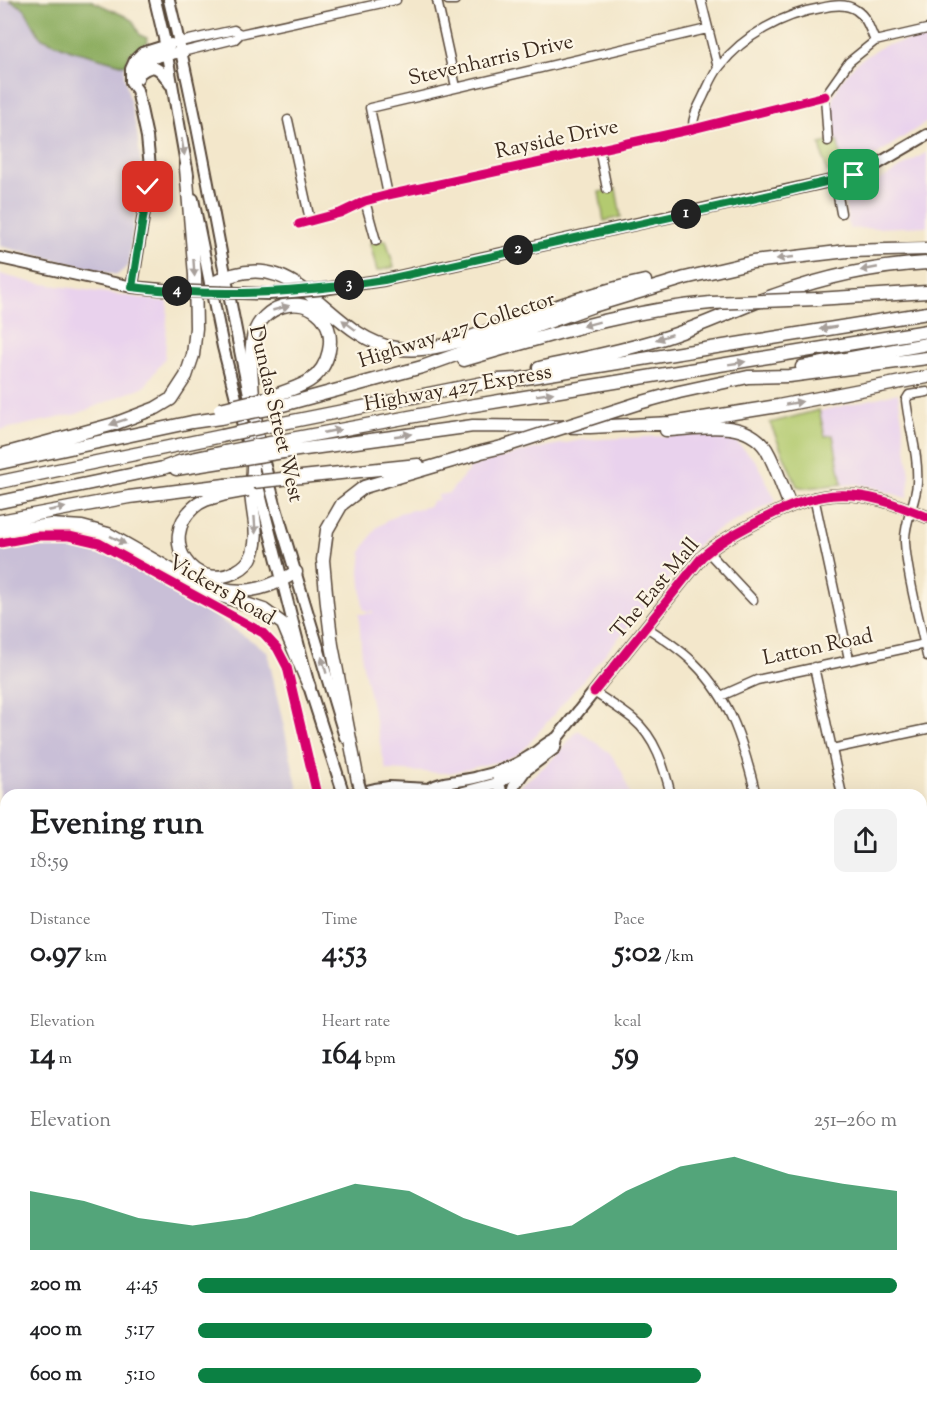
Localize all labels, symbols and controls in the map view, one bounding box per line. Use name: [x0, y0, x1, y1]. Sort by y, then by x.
street label: Stevenharris Drive: [406, 27, 576, 95]
street label: Rayside Drive: [493, 112, 621, 168]
one-way arrow: [179, 137, 188, 156]
pin: [828, 149, 879, 200]
icon: arrive: [837, 158, 870, 191]
pin: [122, 161, 173, 212]
icon: check: [131, 170, 164, 203]
pin: 1: [671, 199, 701, 229]
text: 1: [683, 202, 689, 225]
pin: 2: [503, 235, 533, 265]
text: 2: [514, 238, 522, 261]
one-way arrow: [775, 253, 794, 263]
one-way arrow: [189, 258, 199, 277]
one-way arrow: [859, 265, 878, 274]
pin: 3: [334, 270, 364, 300]
text: 3: [346, 273, 352, 296]
pin: 4: [162, 276, 192, 306]
text: 4: [173, 279, 181, 302]
street label: Highway 427 Collector: [355, 285, 559, 377]
one-way arrow: [272, 303, 290, 312]
one-way arrow: [342, 319, 358, 331]
one-way arrow: [582, 319, 600, 329]
street label: Dundas Street West: [240, 323, 310, 505]
one-way arrow: [818, 324, 837, 333]
one-way arrow: [655, 333, 673, 342]
street label: Highway 427 Express: [362, 358, 554, 420]
one-way arrow: [728, 358, 747, 367]
one-way arrow: [535, 389, 554, 398]
one-way arrow: [784, 398, 803, 407]
one-way arrow: [109, 418, 127, 427]
one-way arrow: [323, 426, 342, 435]
one-way arrow: [394, 431, 413, 440]
one-way arrow: [48, 504, 67, 513]
one-way arrow: [251, 515, 260, 534]
street label: The East Mall: [605, 532, 707, 646]
one-way arrow: [110, 535, 127, 545]
street label: Vickers Road: [162, 548, 280, 634]
street label: Latton Road: [760, 622, 876, 674]
one-way arrow: [318, 656, 328, 674]
text: Evening run: [30, 801, 204, 849]
button: share: [834, 809, 897, 872]
text: 18:59: [30, 848, 69, 877]
text: Distance: [30, 909, 90, 932]
text: Time: [322, 909, 358, 932]
text: Pace: [614, 909, 645, 932]
text: 0.97: [30, 932, 82, 975]
text: 4:53: [322, 932, 367, 975]
text: 5:02: [614, 932, 661, 975]
text: km: [82, 946, 107, 969]
text: /km: [661, 946, 694, 969]
text: Elevation: [30, 1011, 95, 1034]
text: Heart rate: [322, 1011, 390, 1034]
text: kcal: [614, 1011, 642, 1034]
text: 14: [30, 1034, 55, 1077]
text: 164: [322, 1034, 362, 1077]
text: 59: [614, 1034, 639, 1077]
text: m: [55, 1048, 72, 1071]
text: bpm: [362, 1048, 396, 1071]
text: Elevation: [30, 1107, 111, 1136]
text: 251–260 m: [814, 1107, 897, 1136]
text: 200 m: [30, 1271, 81, 1300]
text: 4:45: [126, 1271, 158, 1300]
text: 400 m: [30, 1316, 82, 1345]
text: 5:17: [126, 1316, 155, 1345]
text: 600 m: [30, 1361, 82, 1390]
text: 5:10: [126, 1361, 155, 1390]

